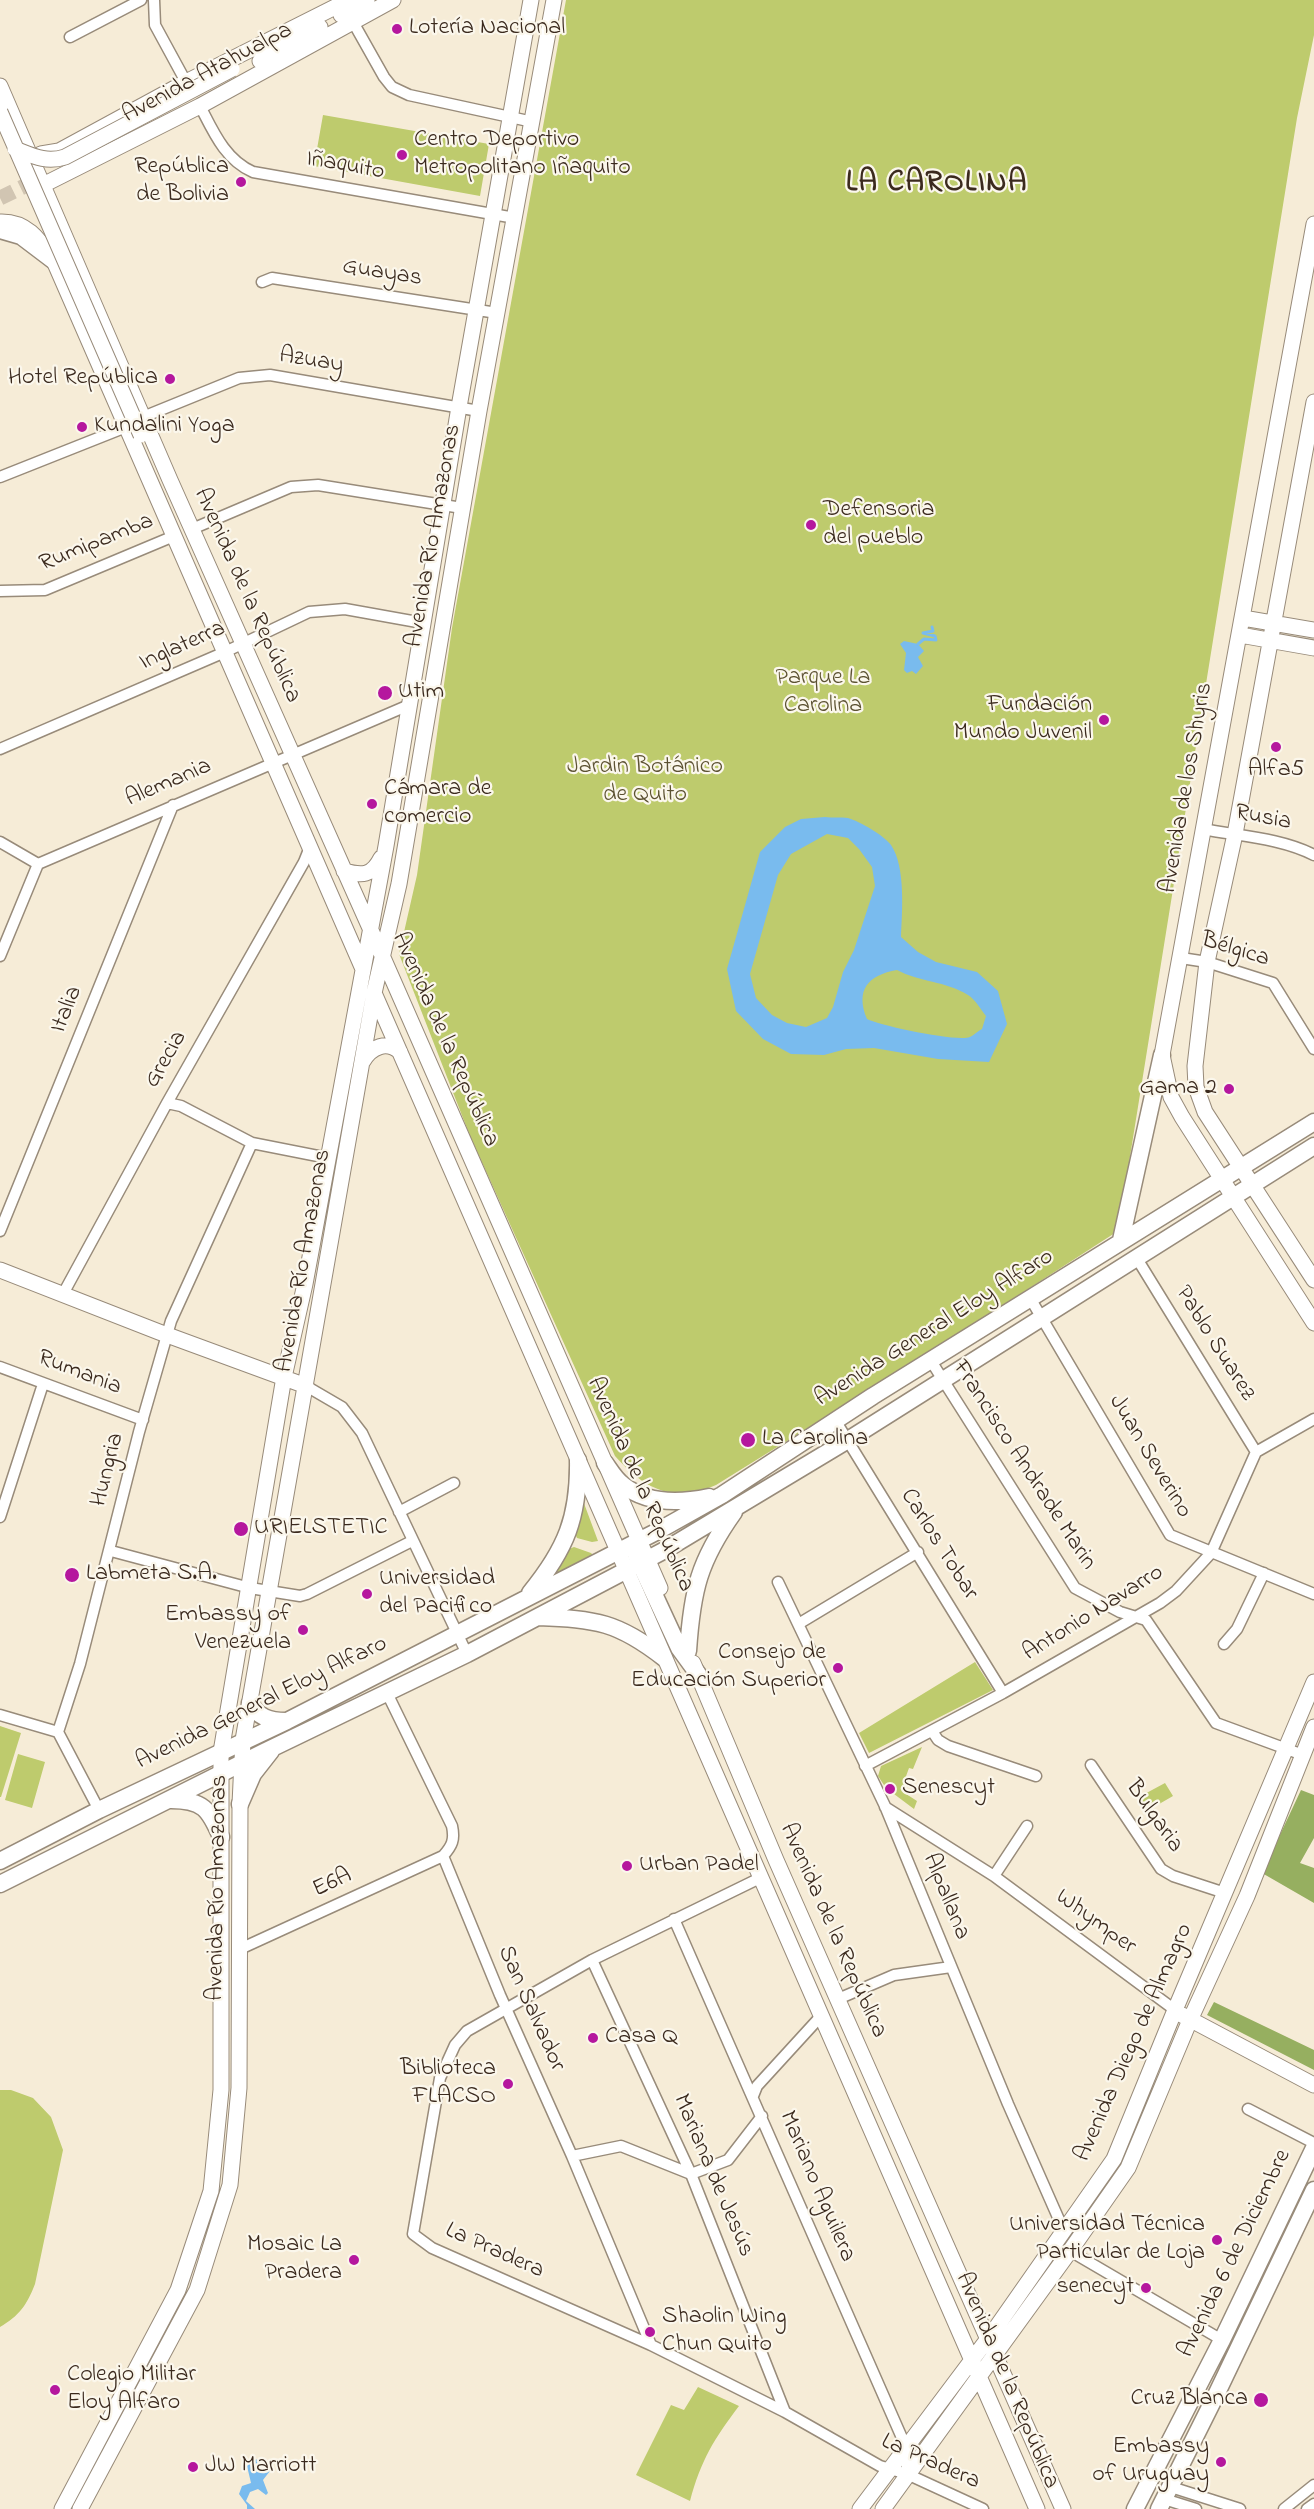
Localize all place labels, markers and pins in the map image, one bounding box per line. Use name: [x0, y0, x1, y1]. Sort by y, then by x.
place label: Lotería Nacional: [409, 15, 565, 43]
marker: Lotería Nacional: [390, 22, 404, 36]
place label: Centro Deportivo Metropolitano Iñaquito: [414, 127, 631, 183]
marker: Centro Deportivo Metropolitano Iñaquito: [395, 148, 409, 162]
place label: República de Bolivia: [134, 154, 229, 210]
marker: República de Bolivia: [234, 175, 248, 189]
place label: Hotel República: [8, 365, 158, 393]
marker: Hotel República: [163, 372, 177, 386]
place label: Kundalini Yoga: [94, 413, 235, 441]
marker: Kundalini Yoga: [75, 420, 89, 434]
place label: Defensoria del pueblo: [823, 497, 935, 553]
marker: Defensoria del pueblo: [804, 518, 818, 532]
place label: Utim: [398, 679, 444, 707]
marker: Utim: [376, 684, 394, 702]
place label: Fundación Mundo Juvenil: [954, 692, 1092, 748]
marker: Fundación Mundo Juvenil: [1097, 713, 1111, 727]
marker: Alfa5: [1269, 740, 1283, 754]
place label: Alfa5: [1248, 757, 1304, 785]
place label: Cámara de comercio: [384, 776, 492, 832]
marker: Cámara de comercio: [365, 797, 379, 811]
place label: Gama 2: [1139, 1075, 1217, 1103]
marker: Gama 2: [1222, 1082, 1236, 1096]
place label: La Carolina: [762, 1426, 868, 1454]
marker: La Carolina: [739, 1431, 757, 1449]
place label: URIELSTETIC: [254, 1515, 388, 1543]
marker: URIELSTETIC: [232, 1520, 250, 1538]
place label: Labmeta S.A.: [86, 1561, 217, 1589]
marker: Labmeta S.A.: [63, 1566, 81, 1584]
place label: Universidad del Pacifico: [379, 1566, 495, 1622]
marker: Universidad del Pacifico: [360, 1587, 374, 1601]
place label: Embassy of Venezuela: [165, 1602, 291, 1658]
marker: Embassy of Venezuela: [296, 1623, 310, 1637]
place label: Consejo de Educación Superior: [631, 1640, 826, 1696]
marker: Consejo de Educación Superior: [831, 1661, 845, 1675]
place label: Senescyt: [902, 1775, 995, 1803]
marker: Senescyt: [883, 1782, 897, 1796]
place label: Urban Padel: [639, 1852, 759, 1880]
marker: Urban Padel: [620, 1859, 634, 1873]
place label: Casa Q: [605, 2024, 678, 2052]
marker: Casa Q: [586, 2031, 600, 2045]
place label: Biblioteca FLACSO: [400, 2056, 496, 2112]
marker: Biblioteca FLACSO: [501, 2077, 515, 2091]
place label: Universidad Técnica Particular de Loja: [1009, 2212, 1205, 2268]
place label: Mosaic La Pradera: [247, 2232, 342, 2288]
marker: Universidad Técnica Particular de Loja: [1210, 2233, 1224, 2247]
marker: Mosaic La Pradera: [347, 2253, 361, 2267]
place label: senecyt: [1056, 2274, 1134, 2302]
marker: senecyt: [1139, 2281, 1153, 2295]
place label: Shaolin Wing Chun Quito: [662, 2304, 786, 2360]
marker: Shaolin Wing Chun Quito: [643, 2325, 657, 2339]
place label: Colegio Militar Eloy Alfaro: [67, 2362, 196, 2418]
marker: Colegio Militar Eloy Alfaro: [48, 2383, 62, 2397]
place label: Cruz Blanca: [1131, 2386, 1248, 2414]
marker: Cruz Blanca: [1252, 2391, 1270, 2409]
place label: Embassy of Uruguay: [1092, 2434, 1209, 2490]
place label: JW Marriott: [205, 2453, 317, 2481]
marker: Embassy of Uruguay: [1214, 2455, 1228, 2469]
marker: JW Marriott: [186, 2460, 200, 2474]

